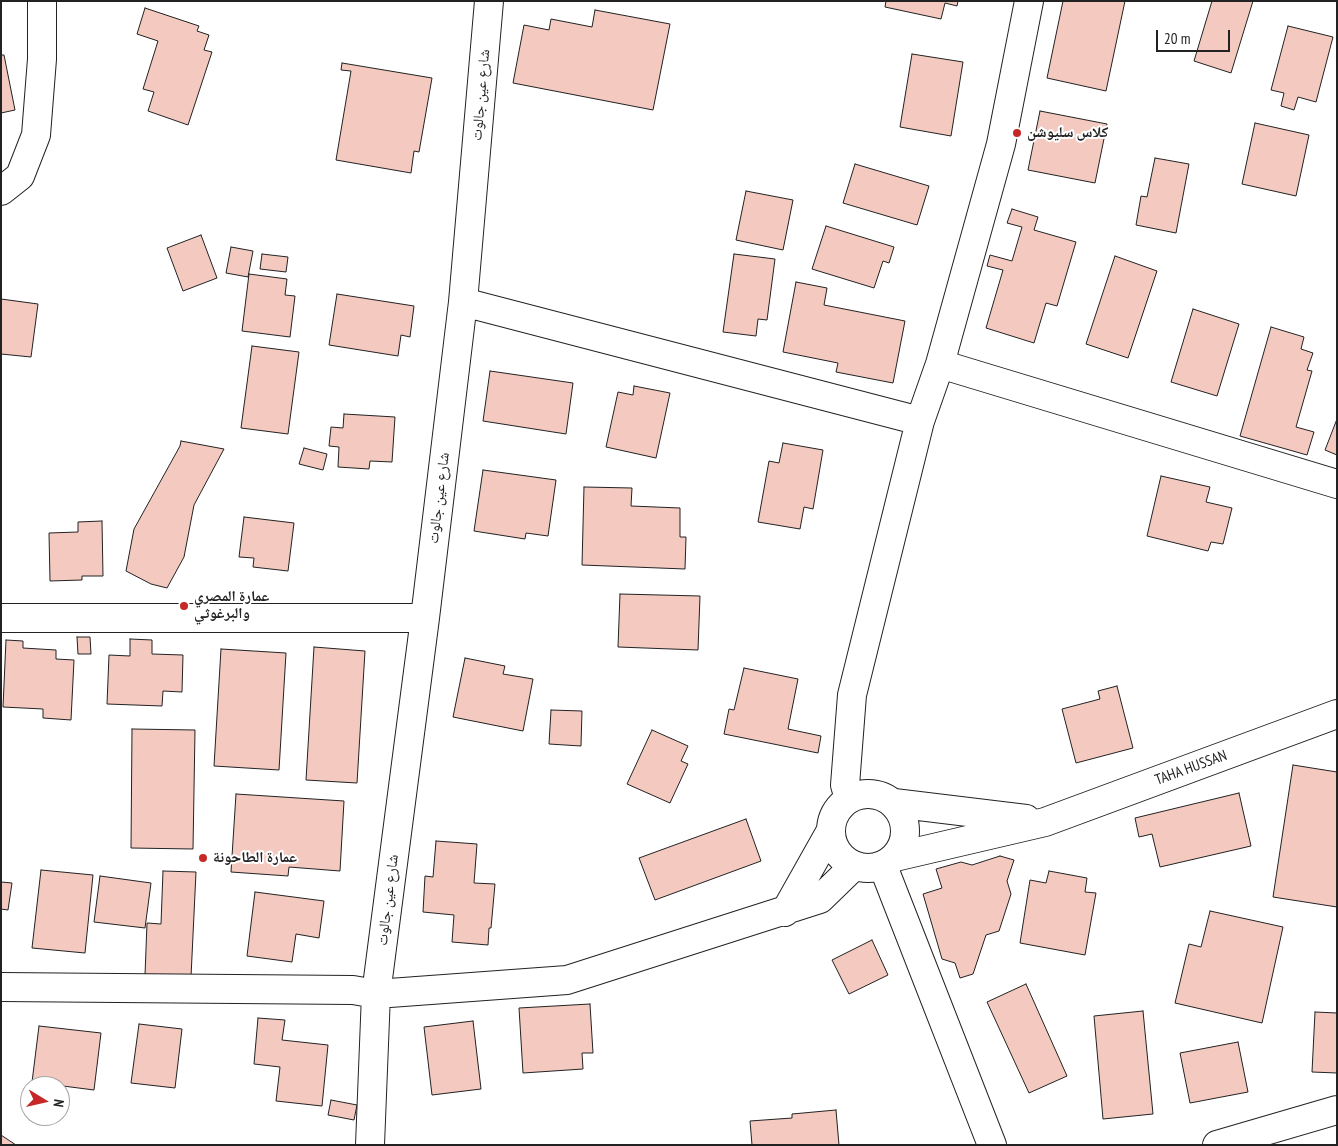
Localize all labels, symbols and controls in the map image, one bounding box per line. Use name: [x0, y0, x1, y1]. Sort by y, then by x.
scale bar: [1158, 20, 1232, 52]
text: 20 m: [1164, 29, 1190, 48]
street label: شارع عين جالوت: [468, 49, 494, 141]
place label: كلاس سليوشن: [1027, 124, 1108, 142]
marker: كلاس سليوشن: [1011, 127, 1023, 139]
street label: شارع عين جالوت: [424, 451, 454, 545]
place label: عمارة المصري والبرغوثي: [194, 588, 269, 623]
marker: عمارة المصري والبرغوثي: [178, 600, 190, 612]
street label: TAHA HUSSAN: [1153, 747, 1229, 789]
place label: عمارة الطاحونة: [213, 849, 297, 867]
marker: عمارة الطاحونة: [197, 852, 209, 864]
street label: شارع عين جالوت: [373, 853, 403, 947]
north arrow: [20, 1076, 70, 1126]
text: N: [49, 1098, 68, 1108]

